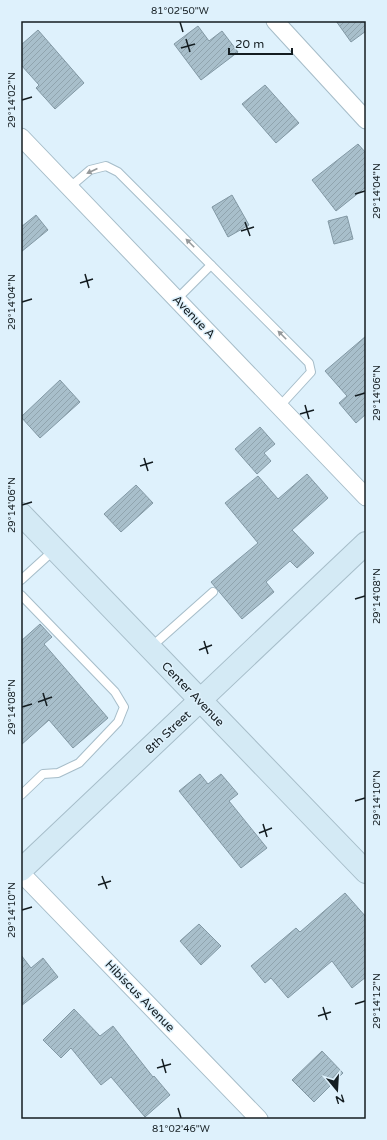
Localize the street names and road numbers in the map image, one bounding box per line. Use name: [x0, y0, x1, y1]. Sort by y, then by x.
street label: Avenue A: [170, 292, 218, 342]
street label: Center Avenue: [159, 659, 227, 729]
street label: 8th Street: [142, 707, 194, 757]
street label: Hibiscus Avenue: [102, 957, 178, 1035]

